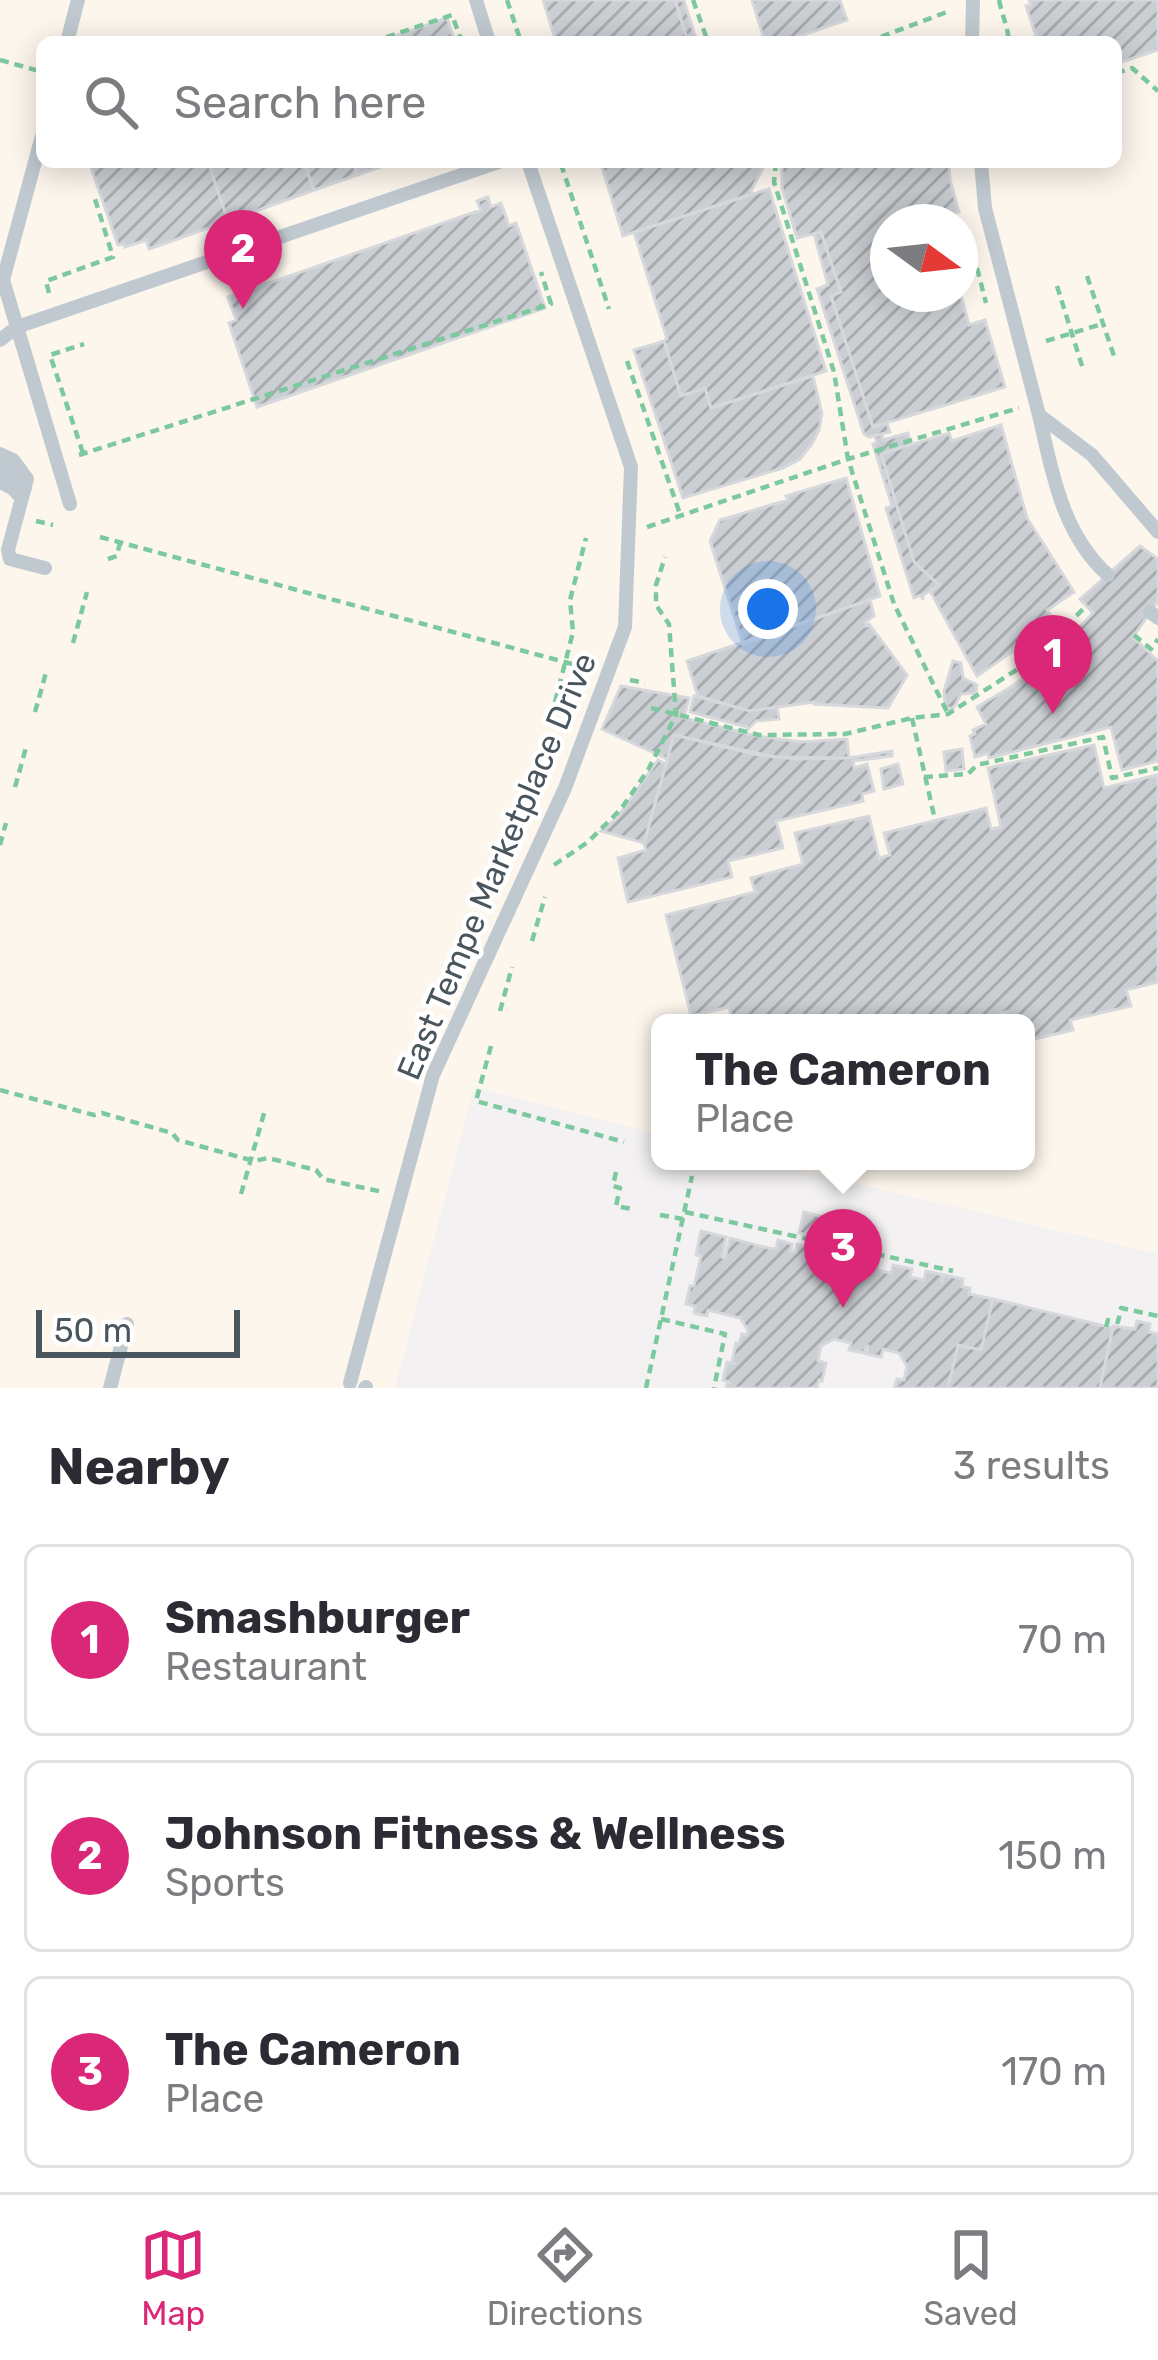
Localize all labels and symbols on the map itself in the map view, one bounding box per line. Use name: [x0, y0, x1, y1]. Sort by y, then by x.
north arrow: [870, 204, 978, 312]
pin: 2: [204, 210, 282, 309]
your location: [738, 579, 798, 639]
pin: 1: [1014, 615, 1092, 714]
street label: East Tempe Marketplace Drive: [389, 647, 604, 1085]
pin: 3: [804, 1209, 882, 1308]
scale bar: [36, 1304, 240, 1357]

